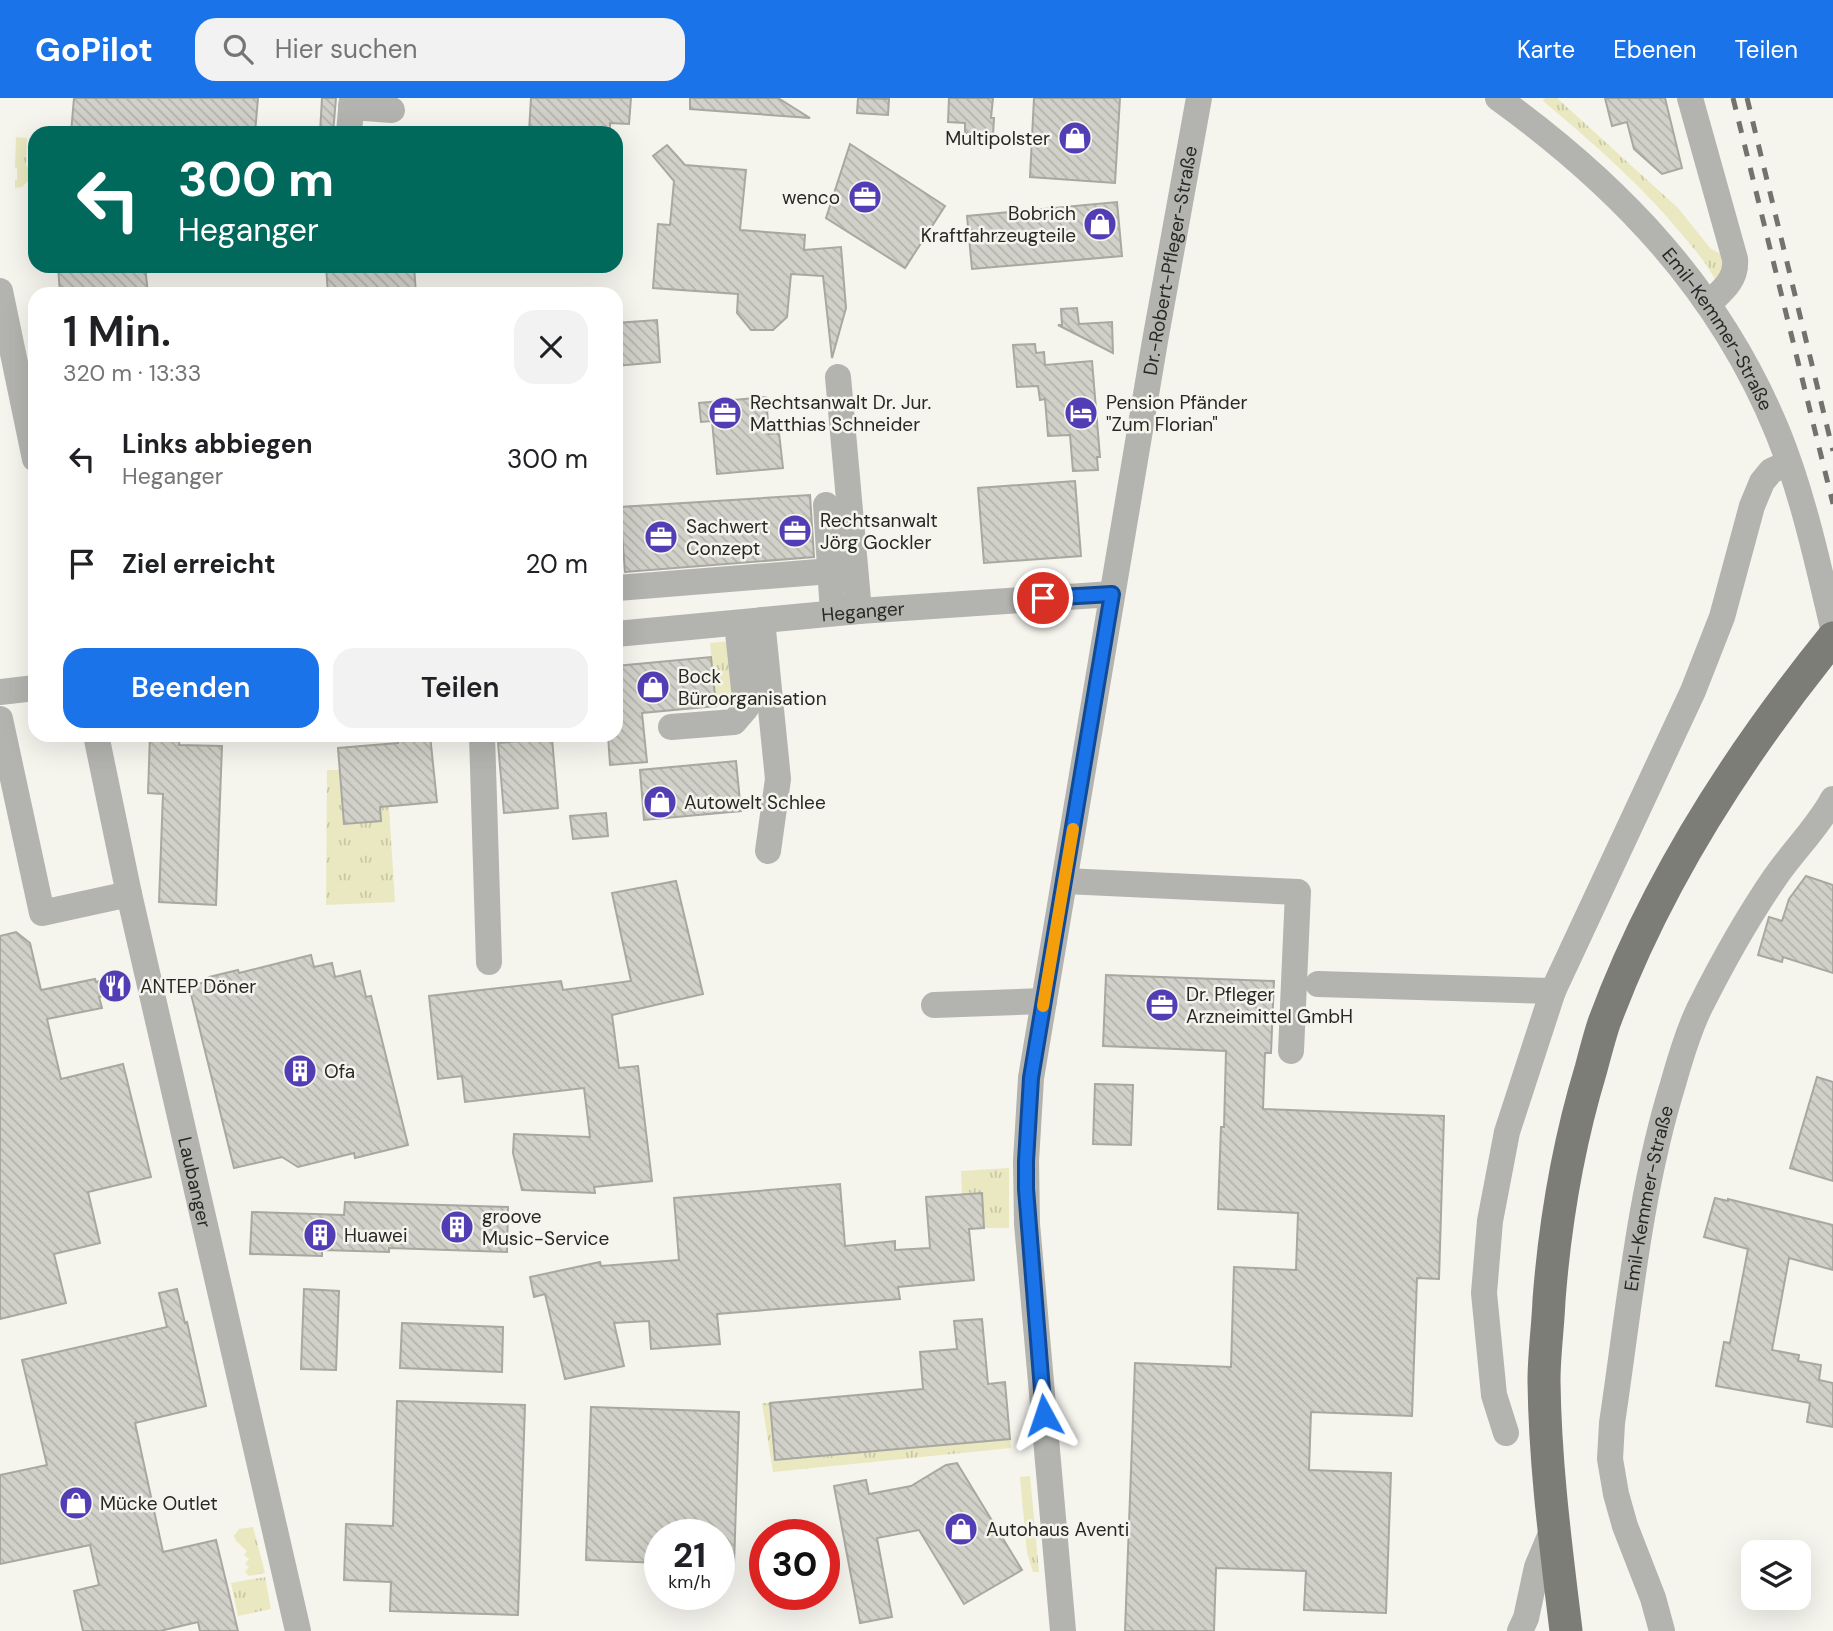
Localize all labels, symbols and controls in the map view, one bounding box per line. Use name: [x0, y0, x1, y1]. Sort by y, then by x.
search box: [195, 18, 685, 81]
text: GoPilot: [35, 28, 153, 71]
icon: search: [219, 30, 257, 68]
text: Hier suchen: [275, 32, 417, 66]
text: Karte: [1517, 34, 1575, 65]
text: Ebenen: [1613, 34, 1697, 65]
text: Teilen: [1735, 34, 1798, 65]
shop icon: Multipolster: [1056, 119, 1094, 157]
place label: Multipolster: [945, 126, 1050, 151]
street label: Dr.-Robert-Pfleger-Straße: [1137, 144, 1203, 377]
text: 300 m: [178, 147, 334, 211]
icon: left: [63, 154, 154, 245]
office icon: wenco: [846, 178, 884, 216]
place label: wenco: [782, 185, 840, 210]
place label: Bobrich Kraftfahrzeugteile: [921, 201, 1076, 248]
shop icon: Bobrich Kraftfahrzeugteile: [1081, 205, 1119, 243]
text: Heganger: [178, 209, 319, 251]
street label: Emil-Kemmer-Straße: [1656, 243, 1779, 415]
text: 1 Min.: [63, 304, 171, 359]
button: close: [514, 310, 588, 384]
text: 320 m · 13:33: [63, 358, 201, 388]
place label: Rechtsanwalt Dr. Jur. Matthias Schneider: [750, 390, 931, 437]
place label: Pension Pfänder "Zum Florian": [1106, 390, 1248, 437]
office icon: Rechtsanwalt Dr. Jur. Matthias Schneider: [706, 394, 744, 432]
hotel icon: Pension Pfänder "Zum Florian": [1062, 394, 1100, 432]
text: Links abbiegen: [122, 427, 312, 461]
icon: left: [63, 440, 101, 478]
text: 300 m: [507, 442, 588, 476]
text: Heganger: [122, 461, 223, 491]
place label: Rechtsanwalt Jörg Gockler: [820, 508, 938, 555]
office icon: Rechtsanwalt Jörg Gockler: [776, 512, 814, 550]
place label: Sachwert Conzept: [686, 514, 769, 561]
office icon: Sachwert Conzept: [642, 518, 680, 556]
icon: arrive: [63, 545, 101, 583]
text: Ziel erreicht: [122, 547, 275, 581]
text: 20 m: [525, 547, 588, 581]
pin: [1013, 568, 1073, 628]
icon: arrive: [1024, 579, 1062, 617]
street label: Heganger: [820, 596, 905, 628]
button: Beenden: [63, 648, 319, 728]
button: Teilen: [333, 648, 588, 728]
place label: Bock Büroorganisation: [678, 664, 827, 711]
shop icon: Bock Büroorganisation: [634, 668, 672, 706]
shop icon: Autowelt Schlee: [641, 783, 679, 821]
place label: Autowelt Schlee: [684, 790, 826, 815]
restaurant icon: ANTEP Döner: [96, 967, 134, 1005]
place label: ANTEP Döner: [140, 974, 256, 999]
place label: Dr. Pfleger Arzneimittel GmbH: [1186, 982, 1353, 1029]
office icon: Dr. Pfleger Arzneimittel GmbH: [1143, 986, 1181, 1024]
building icon: Ofa: [281, 1052, 319, 1090]
place label: Ofa: [324, 1059, 355, 1084]
street label: Emil-Kemmer-Straße: [1618, 1103, 1679, 1293]
street label: Laubanger: [172, 1134, 217, 1230]
place label: groove Music-Service: [482, 1204, 609, 1251]
building icon: groove Music-Service: [438, 1208, 476, 1246]
building icon: Huawei: [301, 1216, 339, 1254]
place label: Huawei: [344, 1223, 407, 1248]
position arrow: [1007, 1378, 1081, 1452]
shop icon: Mücke Outlet: [57, 1484, 95, 1522]
place label: Mücke Outlet: [100, 1491, 218, 1516]
shop icon: Autohaus Aventi: [942, 1510, 980, 1548]
place label: Autohaus Aventi: [986, 1517, 1129, 1542]
speed limit sign: 30: [749, 1519, 840, 1610]
text: 21: [673, 1532, 706, 1578]
map controls: [1741, 1540, 1811, 1610]
button: layers: [1741, 1540, 1811, 1610]
text: km/h: [668, 1570, 711, 1594]

